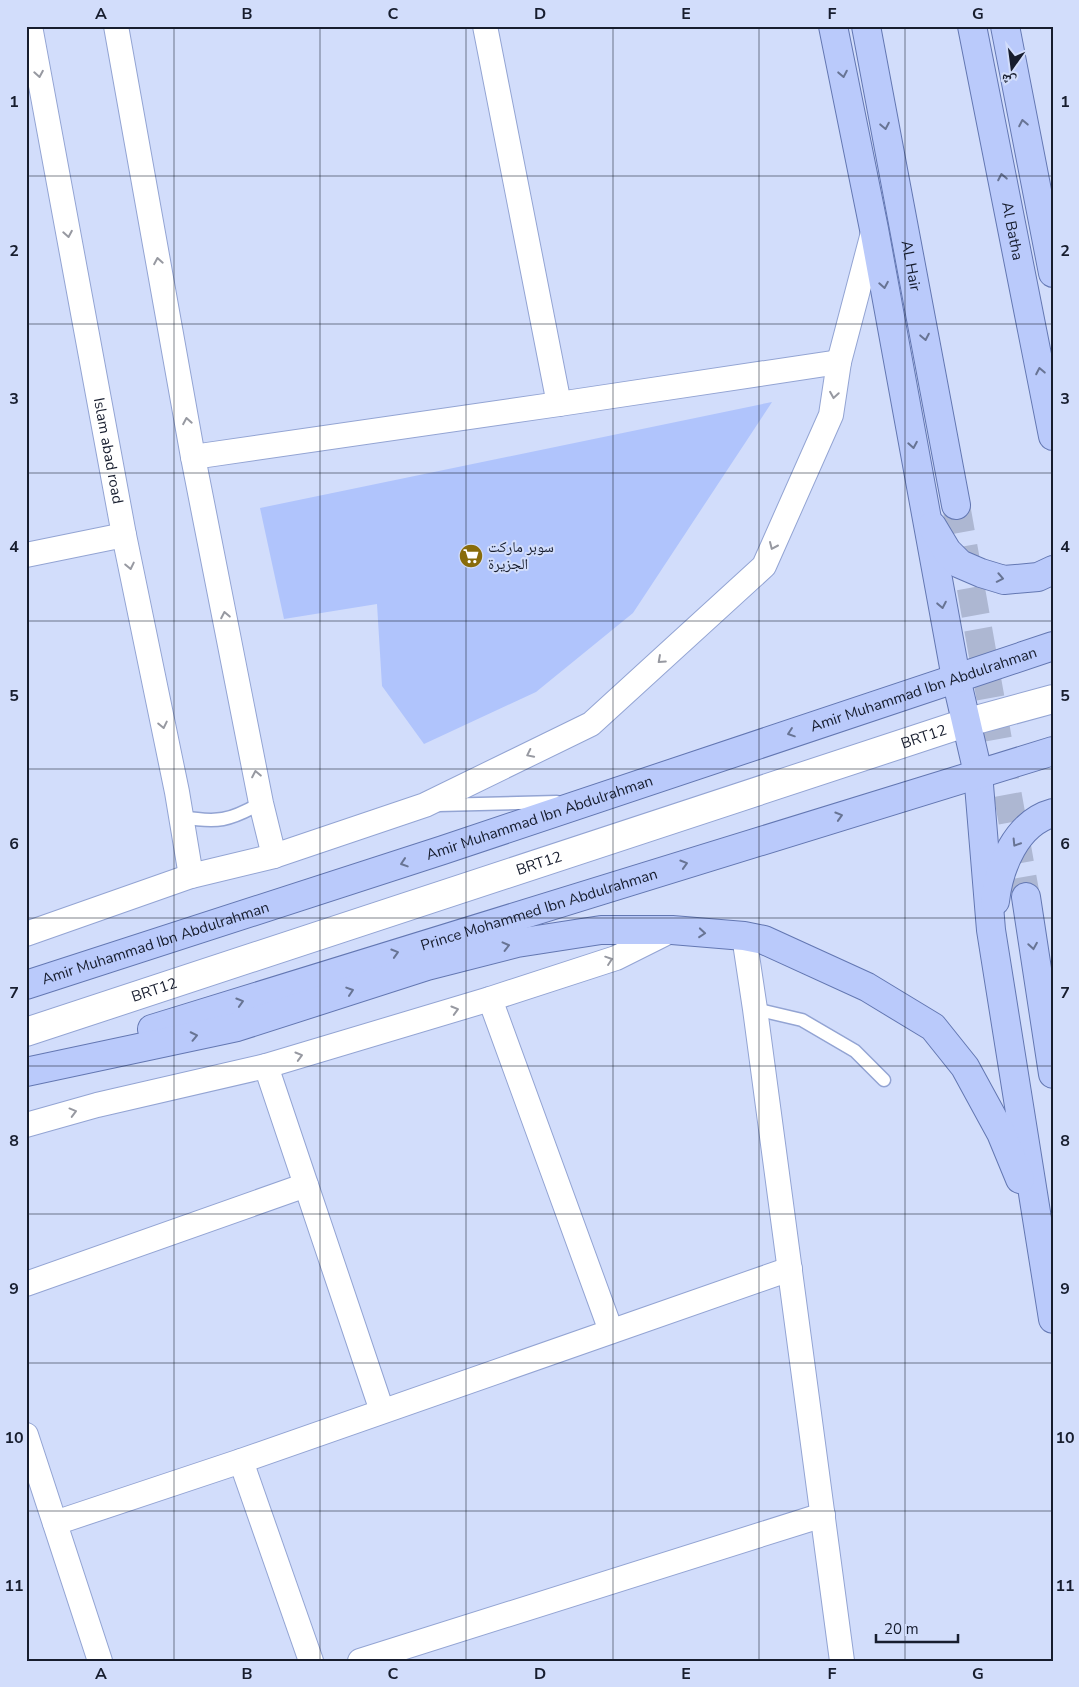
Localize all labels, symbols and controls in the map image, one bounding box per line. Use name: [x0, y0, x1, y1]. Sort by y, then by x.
text: A: [95, 3, 107, 25]
text: B: [241, 3, 253, 25]
text: C: [388, 3, 399, 25]
text: D: [534, 3, 546, 25]
text: E: [681, 3, 691, 25]
text: F: [828, 3, 837, 25]
text: G: [972, 3, 984, 25]
north arrow: [986, 42, 1036, 92]
text: ش: [999, 69, 1018, 91]
one-way arrow: [33, 70, 43, 79]
one-way arrow: [837, 70, 847, 78]
text: 1: [9, 91, 19, 113]
text: 1: [1060, 91, 1070, 113]
one-way arrow: [1019, 118, 1029, 127]
one-way arrow: [879, 121, 889, 130]
one-way arrow: [997, 173, 1007, 182]
street label: Al Batha: [997, 200, 1028, 262]
one-way arrow: [63, 230, 73, 238]
street label: AL Hair: [897, 239, 926, 293]
text: 2: [9, 240, 19, 262]
text: 2: [1060, 240, 1070, 262]
one-way arrow: [154, 257, 164, 265]
one-way arrow: [878, 281, 888, 289]
one-way arrow: [919, 333, 929, 341]
one-way arrow: [1035, 367, 1046, 376]
text: 3: [9, 388, 19, 410]
text: 3: [1060, 388, 1070, 410]
one-way arrow: [829, 391, 839, 400]
street label: Islam abad road: [89, 396, 128, 506]
one-way arrow: [182, 416, 193, 425]
one-way arrow: [907, 441, 917, 449]
text: 4: [9, 536, 19, 558]
text: 4: [1060, 536, 1070, 558]
place label: سوبر ماركت الجزيرة: [488, 537, 554, 574]
one-way arrow: [769, 541, 780, 550]
supermarket icon: سوبر ماركت الجزيرة: [458, 543, 484, 569]
one-way arrow: [124, 561, 135, 570]
one-way arrow: [995, 572, 1004, 582]
one-way arrow: [936, 600, 947, 609]
one-way arrow: [220, 610, 230, 619]
street label: Amir Muhammad Ibn Abdulrahman: [808, 642, 1040, 737]
one-way arrow: [657, 654, 666, 663]
text: 5: [9, 685, 19, 707]
text: 5: [1060, 685, 1070, 707]
one-way arrow: [157, 720, 168, 729]
street label: BRT12: [898, 720, 949, 753]
one-way arrow: [787, 728, 795, 738]
one-way arrow: [526, 748, 535, 758]
one-way arrow: [251, 770, 262, 779]
street label: Amir Muhammad Ibn Abdulrahman: [424, 771, 655, 865]
one-way arrow: [835, 811, 843, 821]
text: 6: [9, 833, 19, 855]
text: 6: [1060, 833, 1070, 855]
one-way arrow: [1012, 837, 1022, 846]
street label: BRT12: [514, 846, 564, 880]
one-way arrow: [400, 857, 409, 867]
one-way arrow: [680, 860, 688, 870]
street label: Prince Mohammed Ibn Abdulrahman: [418, 864, 660, 956]
street label: Amir Muhammad Ibn Abdulrahman: [39, 897, 272, 989]
one-way arrow: [698, 927, 706, 938]
one-way arrow: [501, 941, 510, 952]
one-way arrow: [1027, 942, 1038, 950]
one-way arrow: [391, 949, 399, 959]
one-way arrow: [605, 955, 613, 965]
street label: BRT12: [129, 973, 180, 1007]
text: 7: [9, 982, 19, 1004]
text: 7: [1060, 982, 1070, 1004]
one-way arrow: [345, 986, 353, 996]
one-way arrow: [235, 997, 244, 1007]
one-way arrow: [450, 1005, 458, 1015]
one-way arrow: [189, 1031, 198, 1042]
one-way arrow: [294, 1051, 302, 1061]
one-way arrow: [69, 1107, 77, 1117]
text: 8: [9, 1130, 19, 1152]
text: 8: [1060, 1130, 1070, 1152]
text: 9: [9, 1278, 19, 1300]
text: 9: [1060, 1278, 1070, 1300]
text: 10: [4, 1427, 24, 1449]
text: 10: [1055, 1427, 1075, 1449]
text: 11: [4, 1575, 24, 1597]
text: 11: [1055, 1575, 1075, 1597]
scale bar: [876, 1612, 959, 1644]
text: 20 m: [884, 1619, 919, 1639]
text: A: [95, 1663, 107, 1685]
text: B: [241, 1663, 253, 1685]
text: C: [388, 1663, 399, 1685]
text: D: [534, 1663, 546, 1685]
text: E: [681, 1663, 691, 1685]
text: F: [828, 1663, 837, 1685]
text: G: [972, 1663, 984, 1685]

